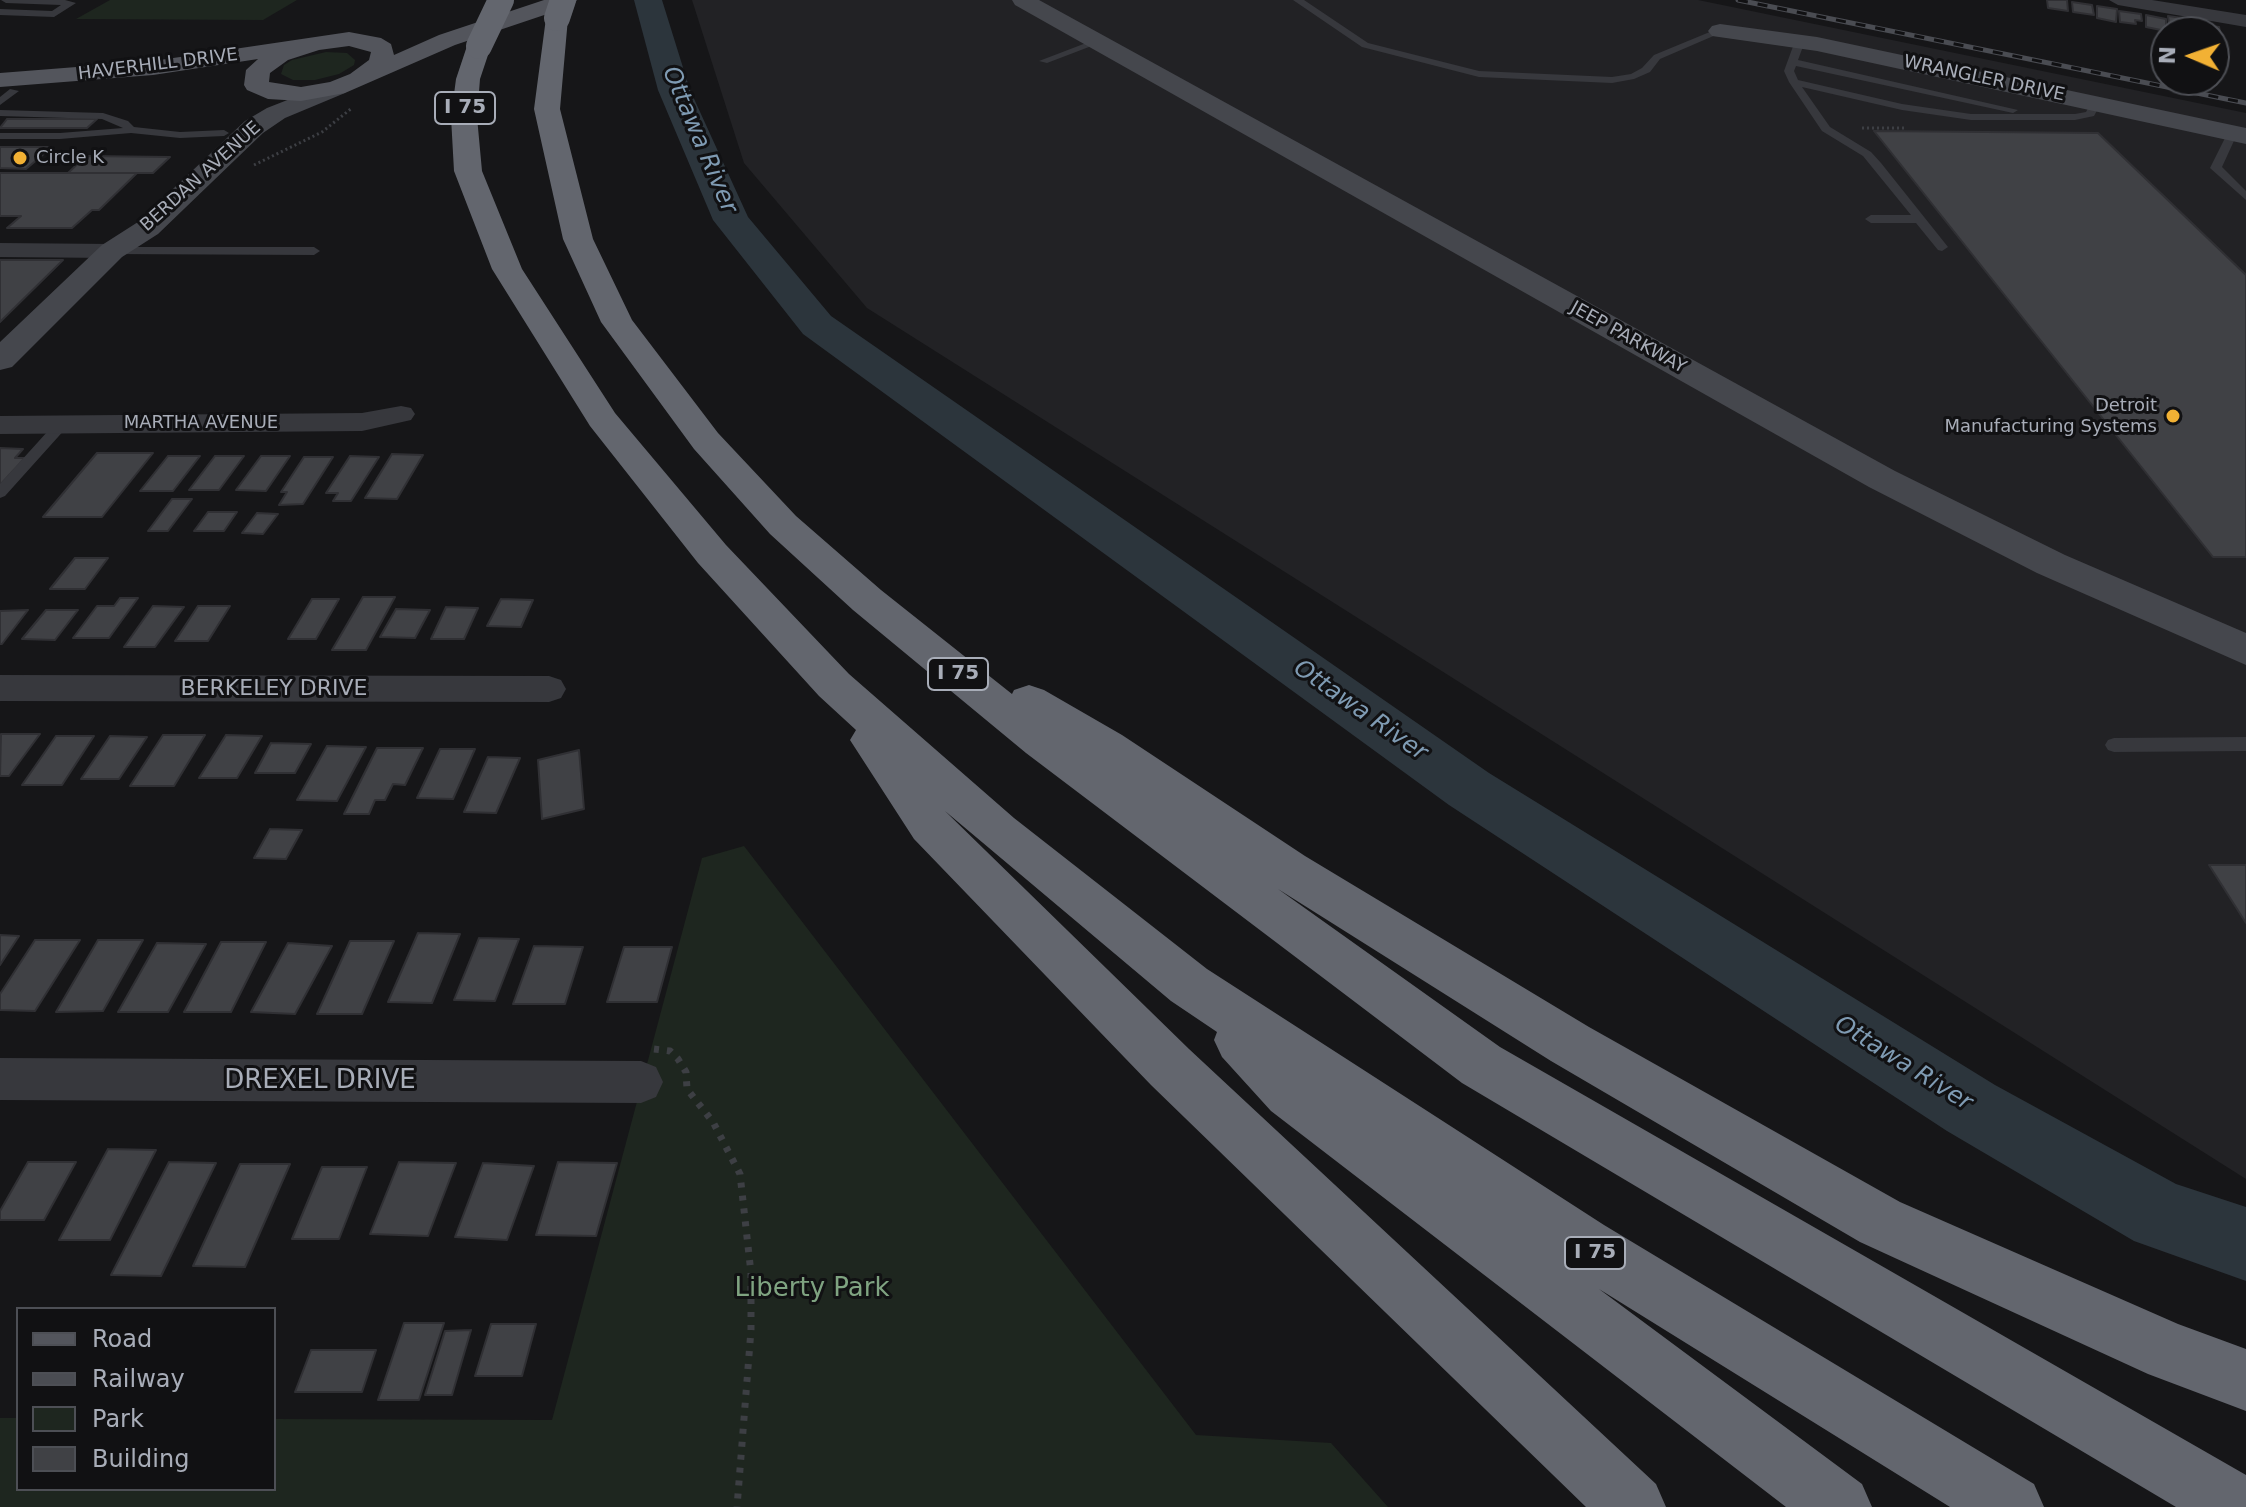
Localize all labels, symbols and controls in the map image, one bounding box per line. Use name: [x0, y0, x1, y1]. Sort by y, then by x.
north arrow: [2150, 16, 2230, 96]
street label: HAVERHILL DRIVE: [77, 44, 239, 86]
text: N: [2155, 46, 2180, 65]
street label: WRANGLER DRIVE: [1901, 51, 2067, 107]
water label: Ottawa River: [655, 62, 743, 218]
road number: I 75: [435, 92, 495, 124]
street label: BERDAN AVENUE: [137, 117, 265, 237]
place label: Circle K: [36, 147, 104, 169]
marker: Circle K: [11, 149, 29, 167]
street label: JEEP PARKWAY: [1566, 297, 1690, 379]
place label: Detroit Manufacturing Systems: [1944, 395, 2157, 438]
marker: Detroit Manufacturing Systems: [2164, 407, 2182, 425]
street label: MARTHA AVENUE: [124, 412, 278, 434]
water label: Ottawa River: [1288, 654, 1432, 768]
road number: I 75: [928, 658, 988, 690]
street label: BERKELEY DRIVE: [181, 676, 367, 702]
water label: Ottawa River: [1829, 1010, 1977, 1118]
street label: DREXEL DRIVE: [224, 1065, 416, 1097]
road number: I 75: [1565, 1237, 1625, 1269]
park label: Liberty Park: [735, 1273, 889, 1305]
legend: [16, 1307, 276, 1491]
text: Road: [92, 1325, 152, 1353]
text: Railway: [92, 1365, 185, 1393]
text: Park: [92, 1405, 144, 1433]
text: Building: [92, 1445, 189, 1473]

